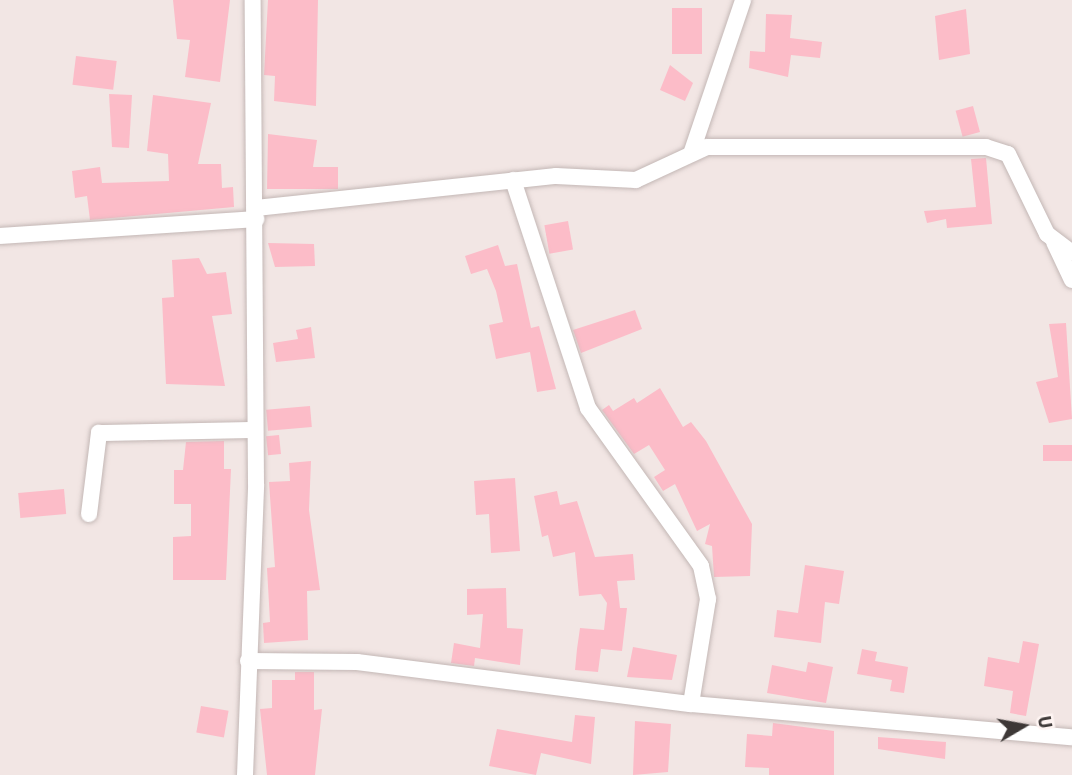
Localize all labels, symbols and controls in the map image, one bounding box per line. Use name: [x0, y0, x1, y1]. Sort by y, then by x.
north arrow: [988, 691, 1058, 761]
text: U: [1030, 714, 1059, 731]

